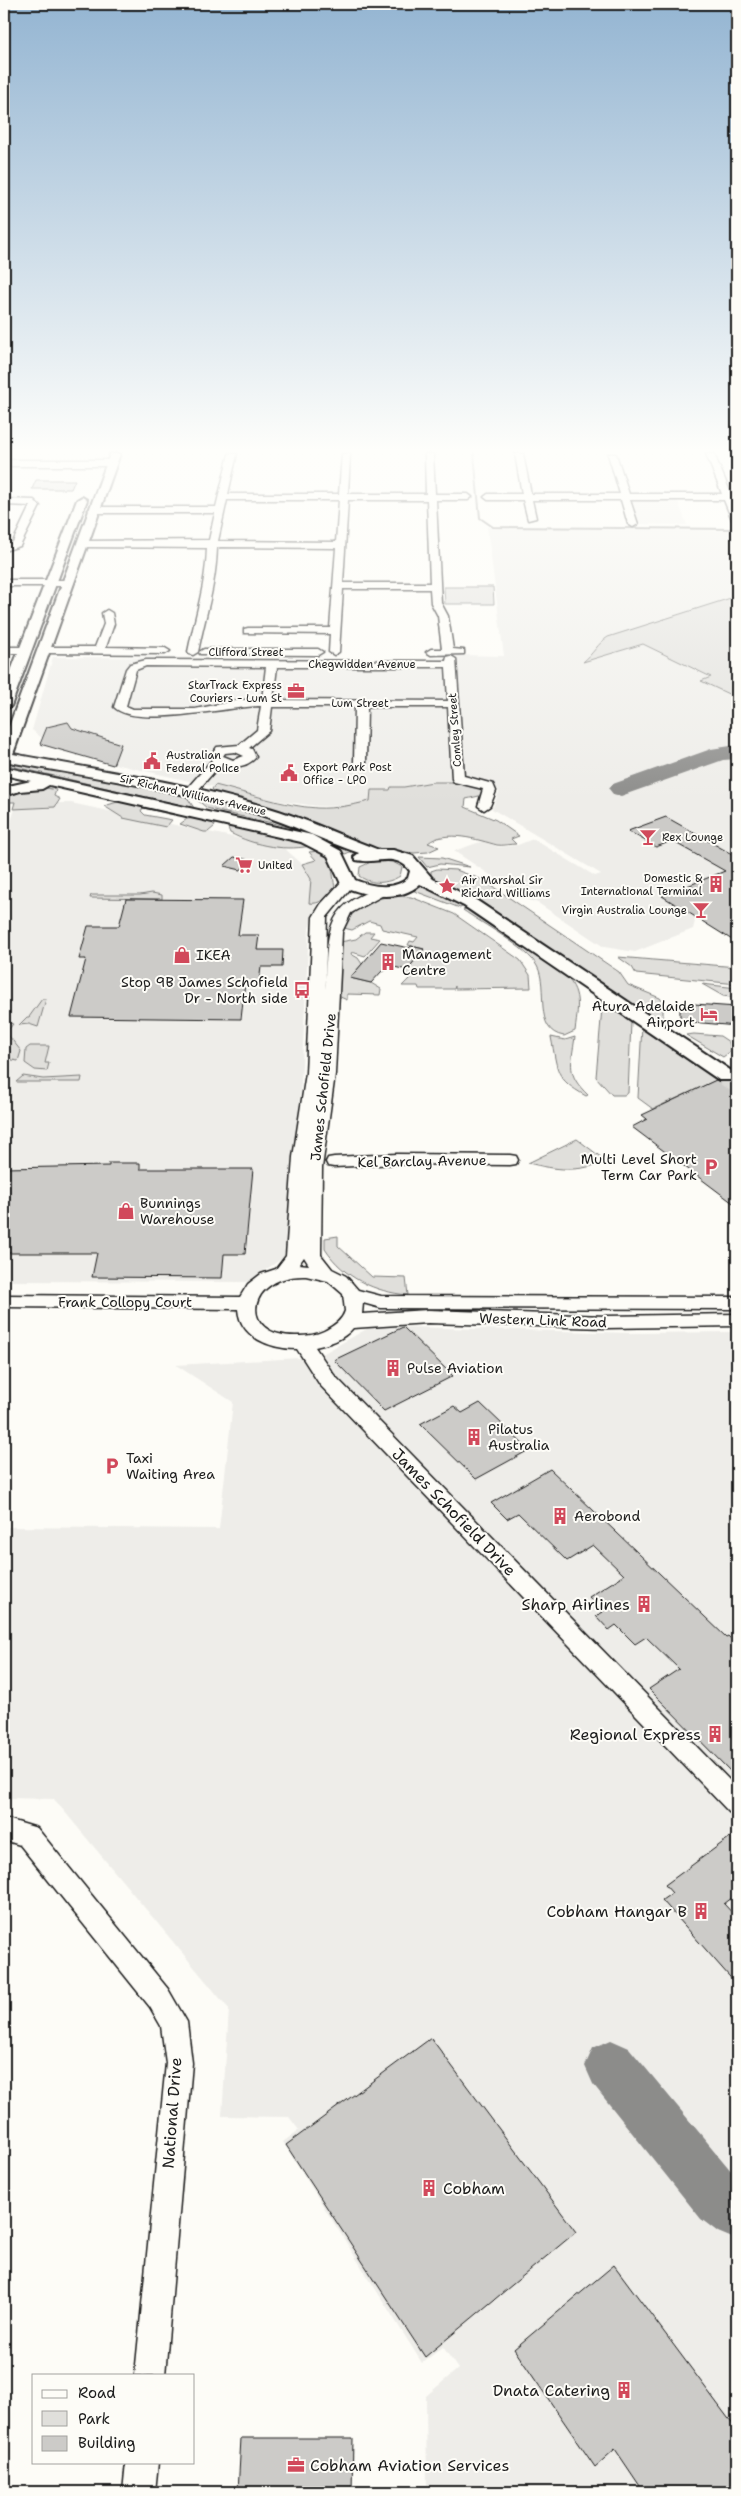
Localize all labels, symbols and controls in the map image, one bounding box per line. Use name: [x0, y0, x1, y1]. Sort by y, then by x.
street label: Clifford Street: [208, 645, 284, 660]
street label: Chegwidden Avenue: [308, 657, 416, 672]
place label: StarTrack Express Couriers - Lum St: [188, 678, 282, 706]
office icon: StarTrack Express Couriers - Lum St: [286, 681, 306, 701]
street label: Comley Street: [445, 692, 465, 768]
street label: Lum Street: [331, 696, 389, 711]
place label: Australian Federal Police: [166, 748, 239, 776]
public building icon: Australian Federal Police: [142, 751, 162, 771]
place label: Export Park Post Office - LPO: [303, 760, 392, 788]
public building icon: Export Park Post Office - LPO: [279, 763, 299, 783]
street label: Sir Richard Williams Avenue: [118, 771, 268, 819]
bar icon: Rex Lounge: [638, 827, 658, 847]
place label: Rex Lounge: [662, 830, 723, 845]
supermarket icon: United: [234, 855, 254, 875]
place label: United: [258, 858, 293, 873]
place label: Domestic & International Terminal: [581, 871, 703, 899]
place label: Air Marshal Sir Richard Williams: [461, 873, 550, 901]
building icon: Domestic & International Terminal: [706, 874, 726, 894]
place icon: Air Marshal Sir Richard Williams: [437, 876, 457, 896]
bar icon: Virgin Australia Lounge: [691, 900, 711, 920]
place label: Virgin Australia Lounge: [561, 903, 687, 918]
shop icon: IKEA: [172, 945, 192, 965]
place label: Management Centre: [402, 945, 492, 979]
place label: IKEA: [196, 946, 231, 964]
building icon: Management Centre: [378, 952, 398, 972]
place label: Stop 9B James Schofield Dr - North side: [121, 973, 288, 1007]
bus stop icon: Stop 9B James Schofield Dr - North side: [292, 980, 312, 1000]
place label: Atura Adelaide Airport: [592, 997, 695, 1031]
hotel icon: Atura Adelaide Airport: [699, 1004, 719, 1024]
street label: James Schofield Drive: [306, 1012, 340, 1162]
place label: Multi Level Short Term Car Park: [581, 1150, 697, 1184]
street label: Kel Barclay Avenue: [357, 1151, 487, 1171]
parking icon: Multi Level Short Term Car Park: [701, 1157, 721, 1177]
place label: Bunnings Warehouse: [140, 1194, 215, 1228]
shop icon: Bunnings Warehouse: [116, 1201, 136, 1221]
street label: Frank Collopy Court: [58, 1293, 192, 1311]
street label: Western Link Road: [479, 1309, 607, 1331]
building icon: Pulse Aviation: [383, 1358, 403, 1378]
place label: Pulse Aviation: [407, 1359, 503, 1377]
place label: Pilatus Australia: [488, 1420, 550, 1454]
building icon: Pilatus Australia: [464, 1427, 484, 1447]
street label: James Schofield Drive: [387, 1444, 521, 1580]
place label: Taxi Waiting Area: [126, 1449, 215, 1483]
parking icon: Taxi Waiting Area: [102, 1456, 122, 1476]
building icon: Aerobond: [550, 1506, 570, 1526]
place label: Aerobond: [574, 1507, 640, 1525]
place label: Sharp Airlines: [522, 1594, 630, 1615]
building icon: Sharp Airlines: [634, 1594, 654, 1614]
place label: Regional Express: [570, 1724, 701, 1745]
building icon: Regional Express: [705, 1724, 725, 1744]
place label: Cobham Hangar B: [547, 1901, 687, 1922]
building icon: Cobham Hangar B: [691, 1901, 711, 1921]
street label: National Drive: [158, 2057, 186, 2169]
building icon: Cobham: [419, 2178, 439, 2198]
place label: Cobham: [443, 2178, 505, 2199]
legend: [32, 2374, 195, 2464]
place label: Dnata Catering: [493, 2380, 610, 2401]
building icon: Dnata Catering: [614, 2380, 634, 2400]
text: Road: [78, 2383, 116, 2403]
text: Park: [78, 2409, 110, 2429]
text: Building: [78, 2433, 135, 2453]
office icon: Cobham Aviation Services: [286, 2455, 306, 2475]
place label: Cobham Aviation Services: [310, 2455, 509, 2476]

